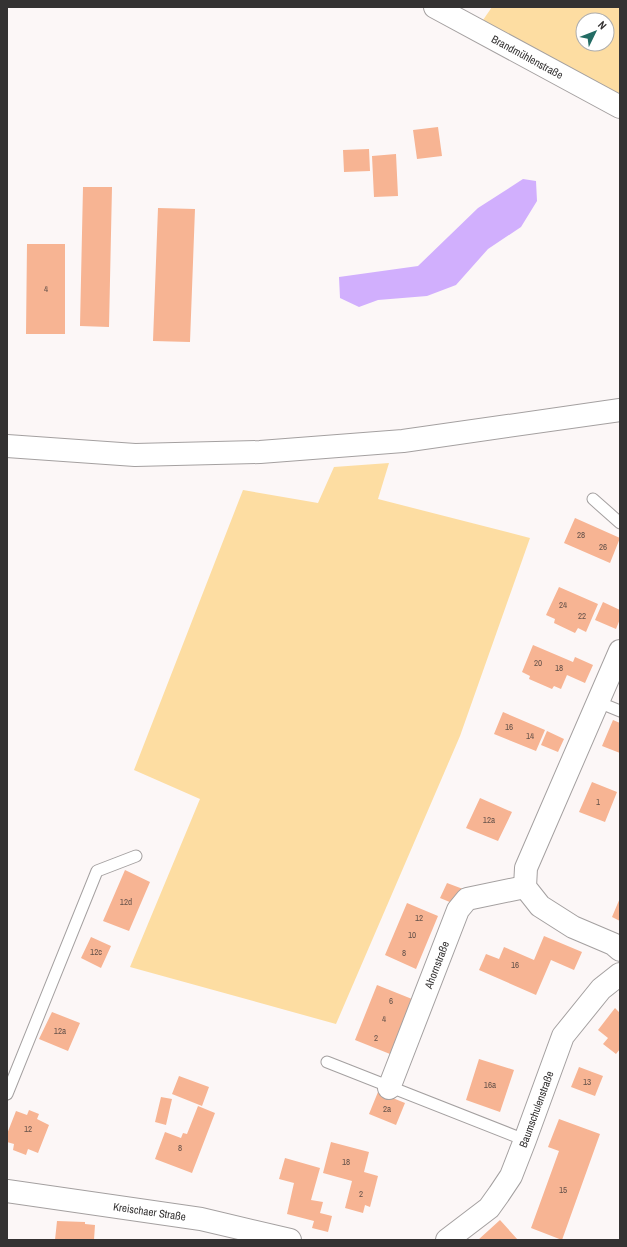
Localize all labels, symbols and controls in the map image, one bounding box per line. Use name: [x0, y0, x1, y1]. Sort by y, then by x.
north arrow: [575, 12, 615, 52]
text: N: [595, 18, 610, 32]
street label: Brandmühlenstraße: [489, 32, 566, 82]
house number: 4: [44, 283, 48, 295]
house number: 28: [577, 529, 585, 541]
house number: 26: [599, 541, 607, 553]
house number: 24: [559, 599, 567, 611]
house number: 22: [578, 610, 586, 622]
house number: 20: [534, 657, 542, 669]
house number: 18: [555, 662, 563, 674]
house number: 16: [505, 721, 513, 733]
house number: 14: [526, 730, 534, 742]
house number: 1: [596, 796, 600, 808]
house number: 12a: [483, 814, 495, 826]
house number: 12d: [120, 896, 132, 908]
house number: 12: [415, 912, 423, 924]
house number: 10: [408, 929, 416, 941]
street label: Ahornstraße: [421, 939, 452, 992]
house number: 12c: [90, 946, 102, 958]
house number: 8: [402, 947, 406, 959]
house number: 16: [511, 959, 519, 971]
house number: 6: [389, 995, 393, 1007]
house number: 4: [382, 1013, 386, 1025]
house number: 12a: [54, 1025, 66, 1037]
house number: 2: [374, 1032, 378, 1044]
street label: Baumschulenstraße: [516, 1069, 557, 1149]
house number: 13: [583, 1076, 591, 1088]
house number: 16a: [484, 1079, 496, 1091]
house number: 2a: [383, 1103, 391, 1115]
house number: 12: [24, 1123, 32, 1135]
house number: 8: [178, 1142, 182, 1154]
house number: 18: [342, 1156, 350, 1168]
house number: 15: [559, 1184, 567, 1196]
house number: 2: [359, 1188, 363, 1200]
street label: Kreischaer Straße: [112, 1199, 187, 1224]

